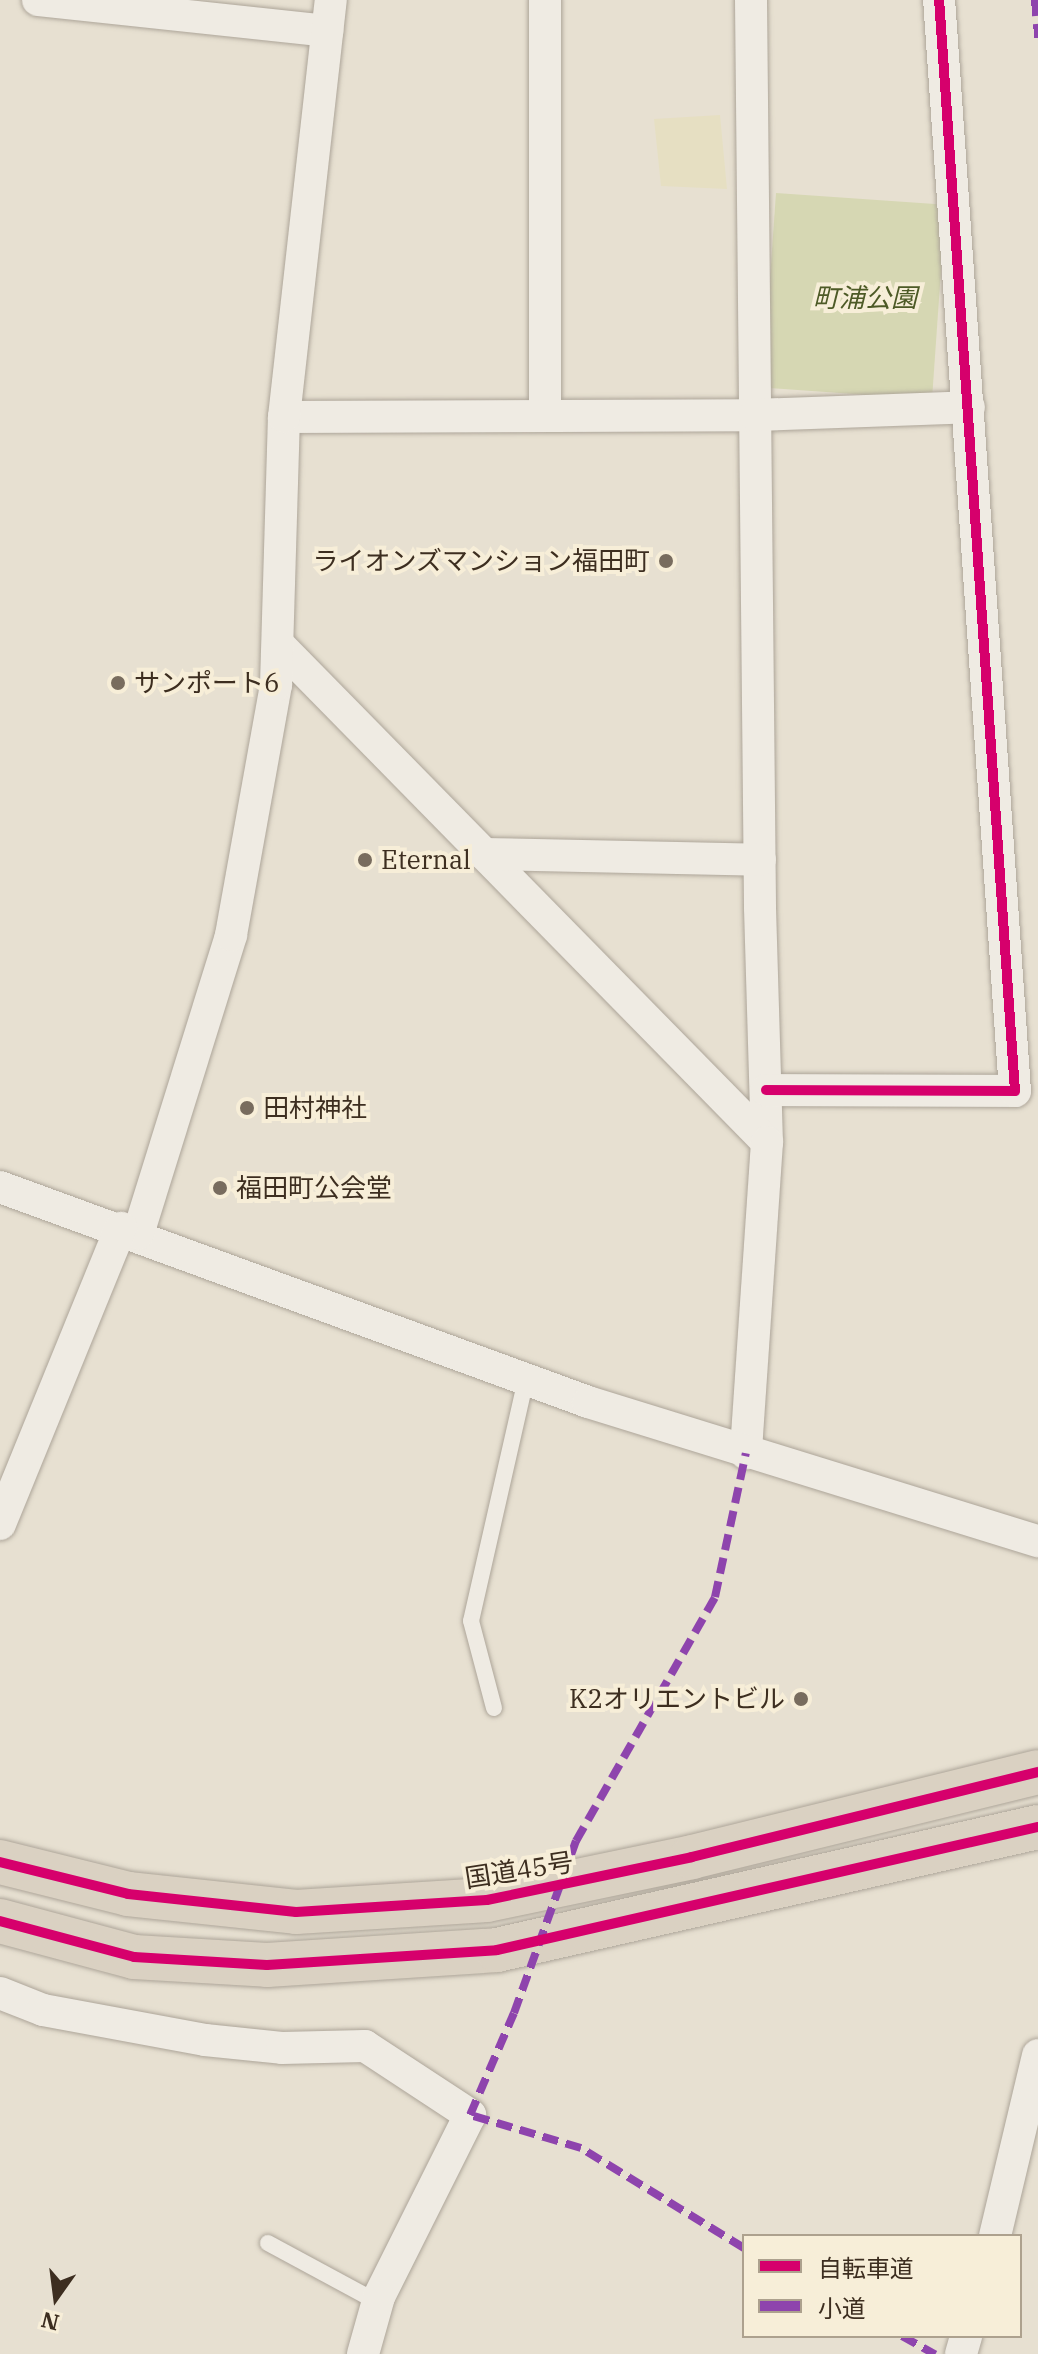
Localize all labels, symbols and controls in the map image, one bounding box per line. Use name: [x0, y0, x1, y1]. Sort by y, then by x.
park label: 町浦公園: [813, 282, 917, 314]
place label: ライオンズマンション福田町: [312, 545, 650, 577]
marker: ライオンズマンション福田町: [657, 552, 675, 570]
place label: サンポート6: [134, 667, 280, 699]
marker: サンポート6: [109, 674, 127, 692]
place label: Eternal: [381, 844, 471, 876]
marker: Eternal: [356, 851, 374, 869]
place label: 田村神社: [263, 1092, 367, 1124]
marker: 田村神社: [238, 1099, 256, 1117]
place label: 福田町公会堂: [236, 1172, 392, 1204]
marker: 福田町公会堂: [211, 1179, 229, 1197]
place label: K2オリエントビル: [569, 1683, 785, 1715]
marker: K2オリエントビル: [792, 1690, 810, 1708]
street label: 国道45号: [463, 1846, 575, 1894]
legend: [742, 2234, 1022, 2338]
text: 自転車道: [818, 2252, 914, 2284]
north arrow: [16, 2258, 96, 2338]
text: 小道: [818, 2292, 866, 2324]
text: N: [38, 2306, 62, 2338]

